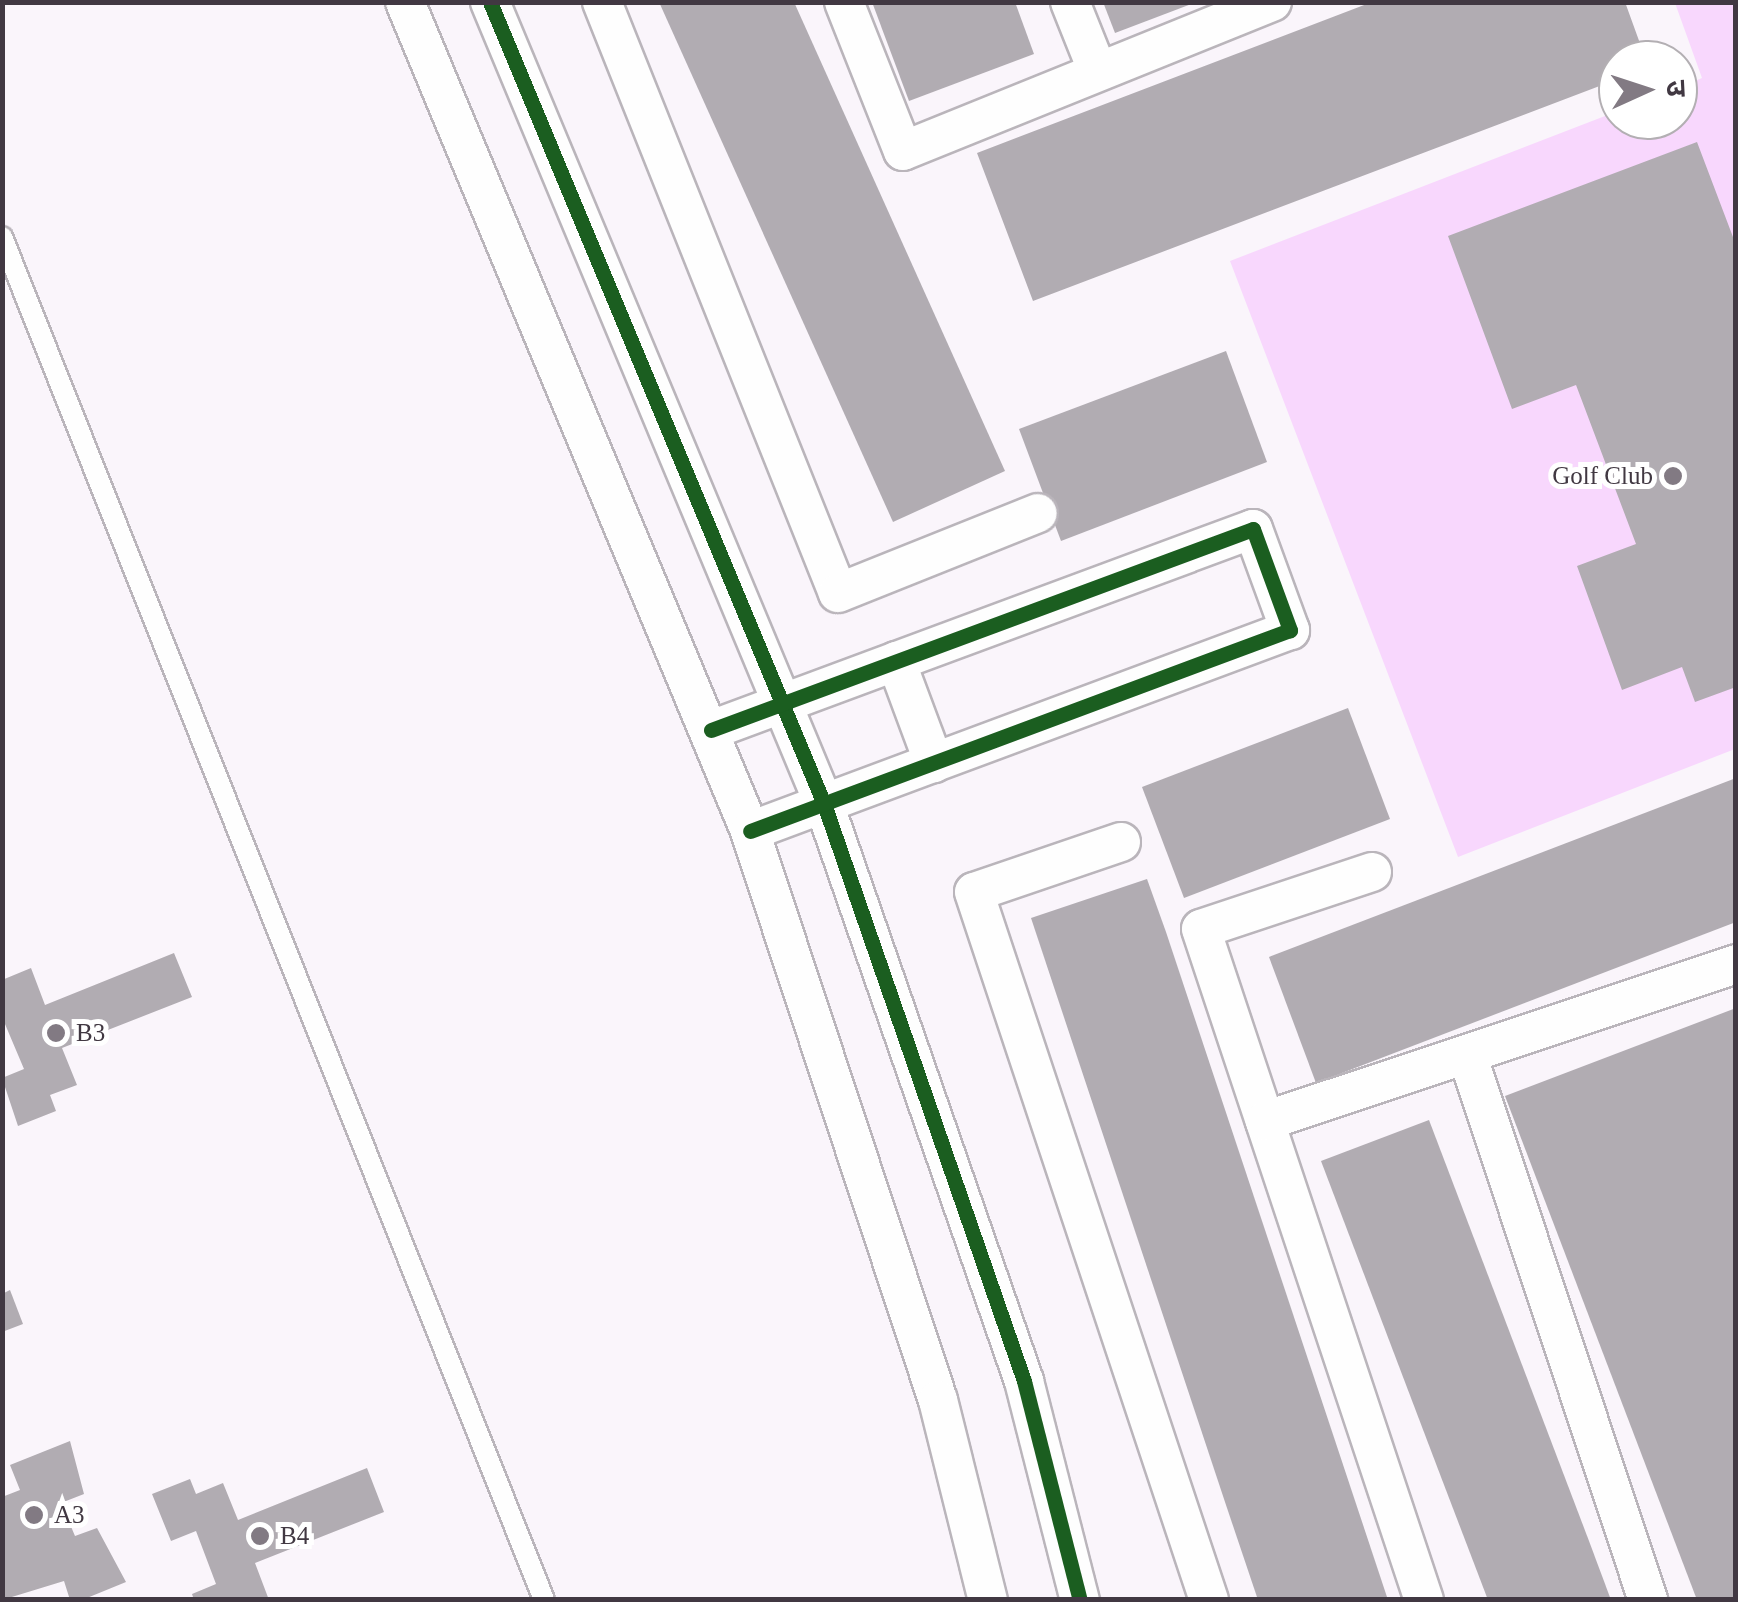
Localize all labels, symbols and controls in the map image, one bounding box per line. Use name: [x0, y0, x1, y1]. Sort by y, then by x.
north arrow: [1598, 40, 1698, 140]
text: उ: [1661, 80, 1692, 97]
place label: Golf Club: [1552, 461, 1653, 491]
marker: Golf Club: [1662, 465, 1684, 487]
place label: B3: [76, 1018, 105, 1048]
marker: B3: [45, 1022, 67, 1044]
place label: A3: [54, 1500, 85, 1530]
marker: A3: [23, 1504, 45, 1526]
place label: B4: [280, 1521, 309, 1551]
marker: B4: [249, 1525, 271, 1547]

